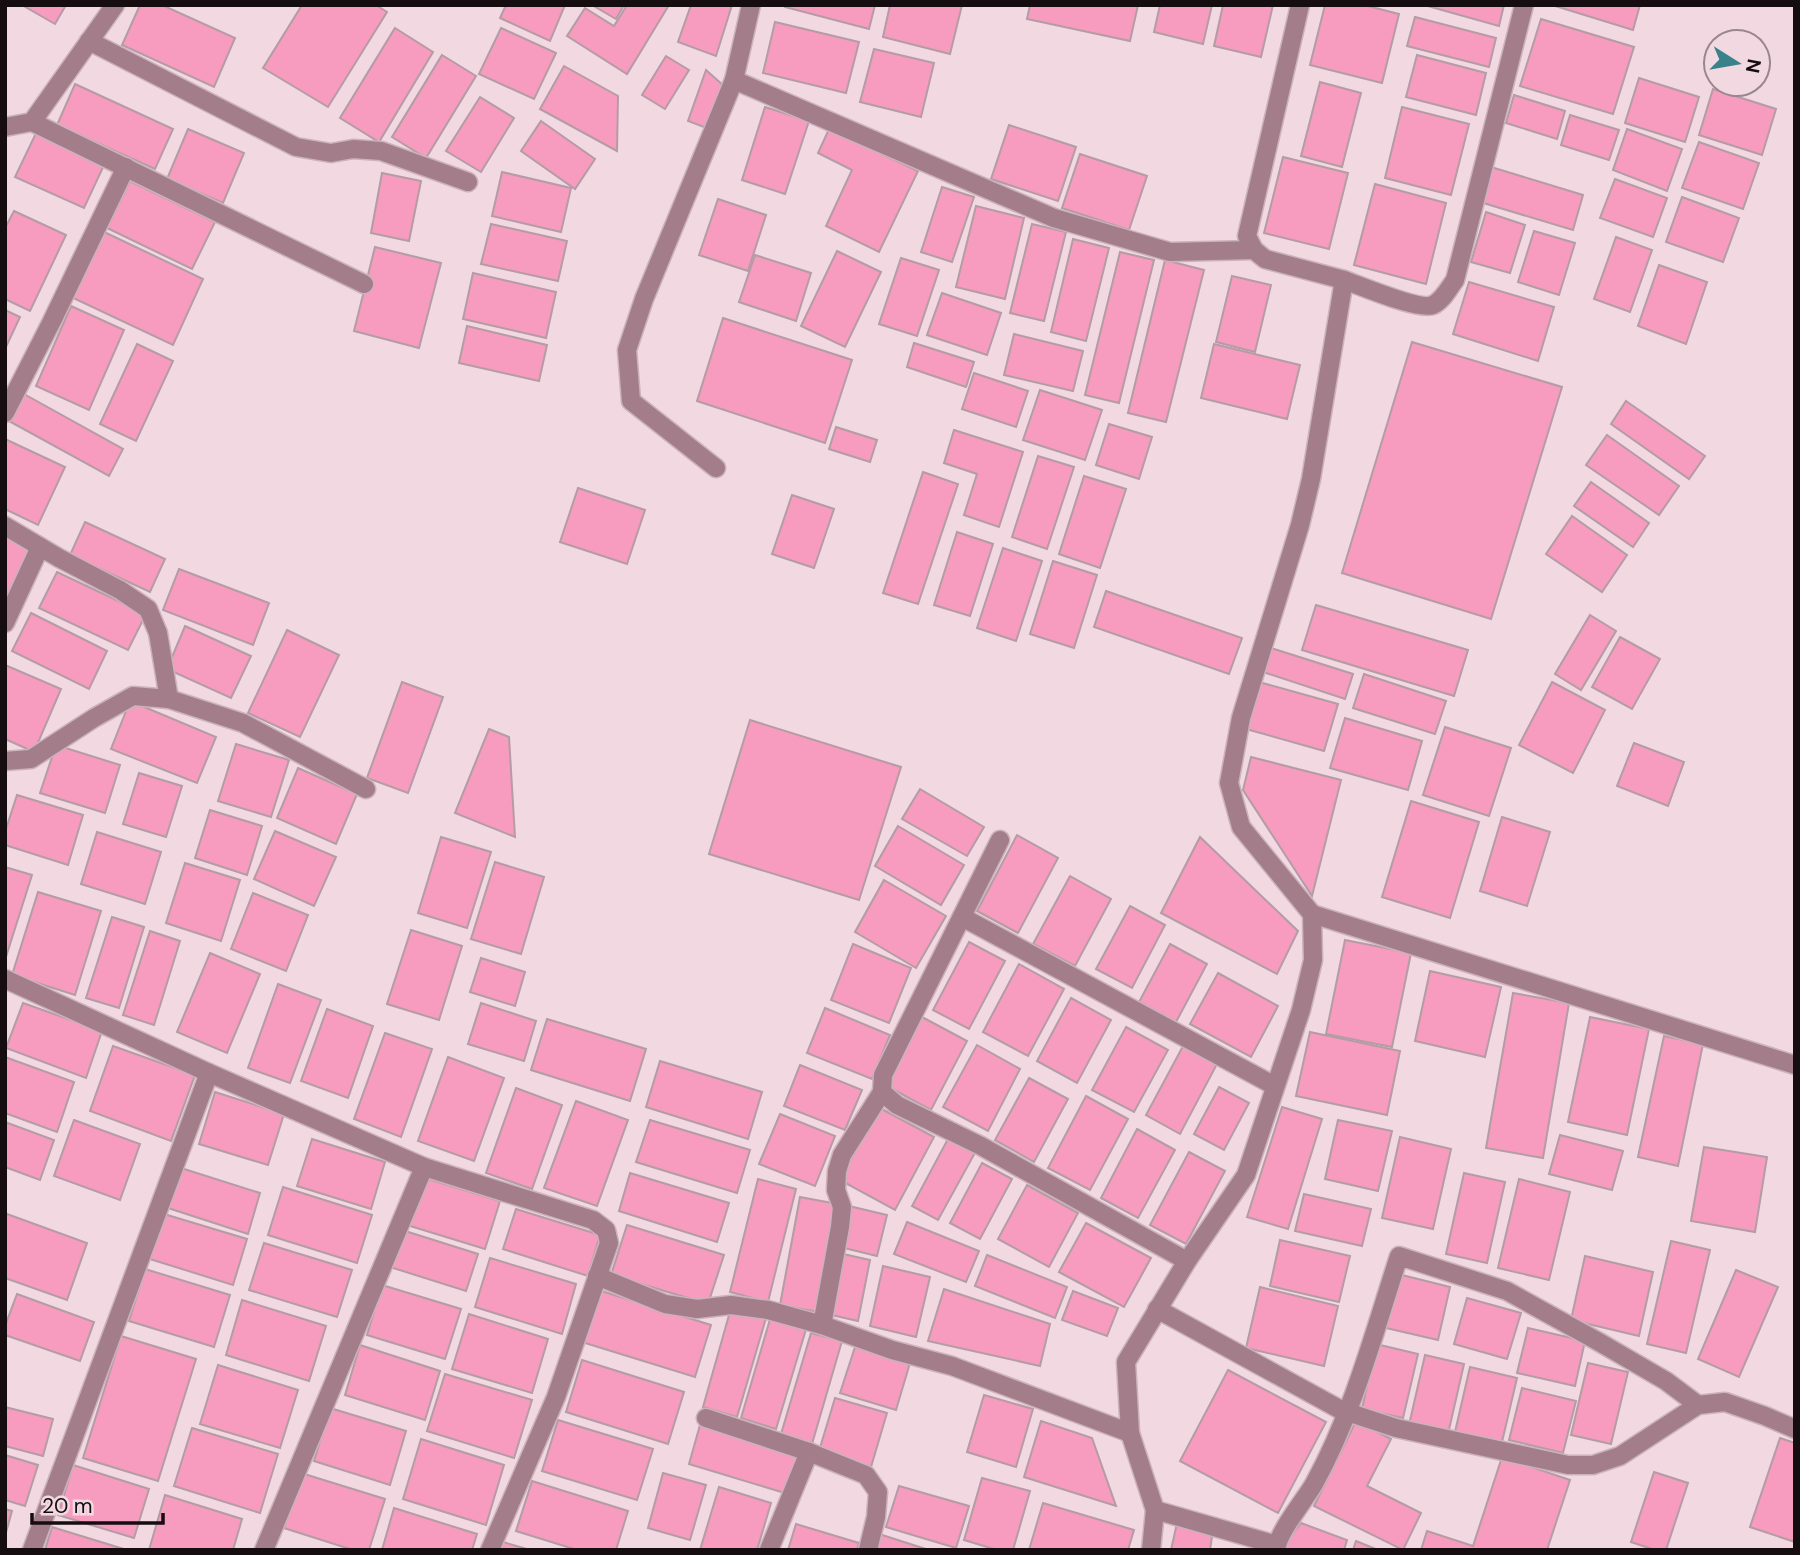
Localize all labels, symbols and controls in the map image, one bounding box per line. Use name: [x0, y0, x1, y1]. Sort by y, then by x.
north arrow: [1702, 28, 1772, 98]
text: N: [1740, 57, 1767, 75]
scale bar: [32, 1482, 163, 1526]
text: 20 m: [42, 1492, 93, 1520]

